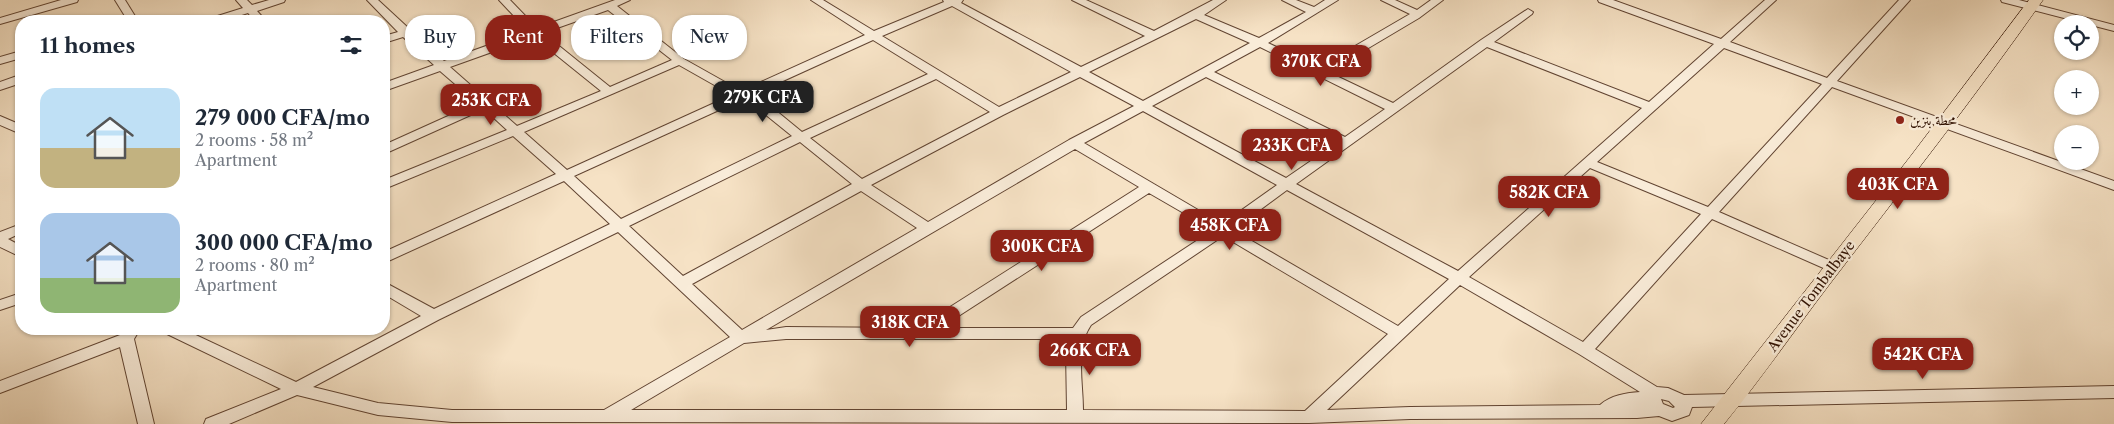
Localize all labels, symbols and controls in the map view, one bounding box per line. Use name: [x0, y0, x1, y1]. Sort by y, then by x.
chip: Buy: [405, 15, 475, 60]
chip: Rent: [485, 15, 561, 60]
chip: Filters: [571, 15, 662, 60]
chip: New: [672, 15, 747, 60]
map controls: [2054, 15, 2099, 170]
button: locate: [2054, 15, 2099, 60]
icon: filters: [337, 31, 365, 59]
text: 11 homes: [40, 33, 135, 58]
pin: 370K CFA: [1269, 44, 1373, 87]
text: 370K CFA: [1281, 51, 1361, 71]
button: +: [2054, 70, 2099, 115]
pin: 279K CFA: [711, 80, 815, 123]
pin: 253K CFA: [439, 84, 543, 126]
text: 279K CFA: [724, 87, 802, 107]
text: 253K CFA: [452, 90, 530, 110]
text: 279 000 CFA/mo: [195, 105, 370, 130]
icon: home: [80, 108, 140, 168]
place label: محطة بنزين: [1910, 111, 1957, 129]
marker: محطة بنزين: [1894, 114, 1906, 126]
button: −: [2054, 125, 2099, 170]
pin: 233K CFA: [1240, 128, 1344, 171]
text: 2 rooms · 58 m²: [195, 130, 313, 150]
text: 233K CFA: [1252, 135, 1332, 155]
text: Apartment: [195, 150, 277, 170]
pin: 403K CFA: [1846, 168, 1950, 210]
text: 403K CFA: [1858, 174, 1938, 194]
pin: 582K CFA: [1497, 176, 1601, 218]
text: 582K CFA: [1509, 182, 1589, 202]
pin: 458K CFA: [1178, 208, 1282, 251]
text: 458K CFA: [1190, 215, 1270, 235]
text: 300 000 CFA/mo: [195, 230, 373, 255]
pin: 300K CFA: [990, 230, 1094, 272]
icon: home: [80, 233, 140, 293]
text: 300K CFA: [1002, 236, 1082, 256]
street label: Avenue Tombalbaye: [1763, 237, 1859, 356]
text: 2 rooms · 80 m²: [195, 255, 315, 275]
text: Apartment: [195, 275, 277, 295]
pin: 318K CFA: [858, 306, 962, 348]
text: 318K CFA: [871, 312, 949, 332]
pin: 266K CFA: [1038, 334, 1142, 376]
pin: 542K CFA: [1871, 338, 1975, 380]
text: 266K CFA: [1050, 340, 1130, 360]
text: 542K CFA: [1883, 344, 1963, 364]

